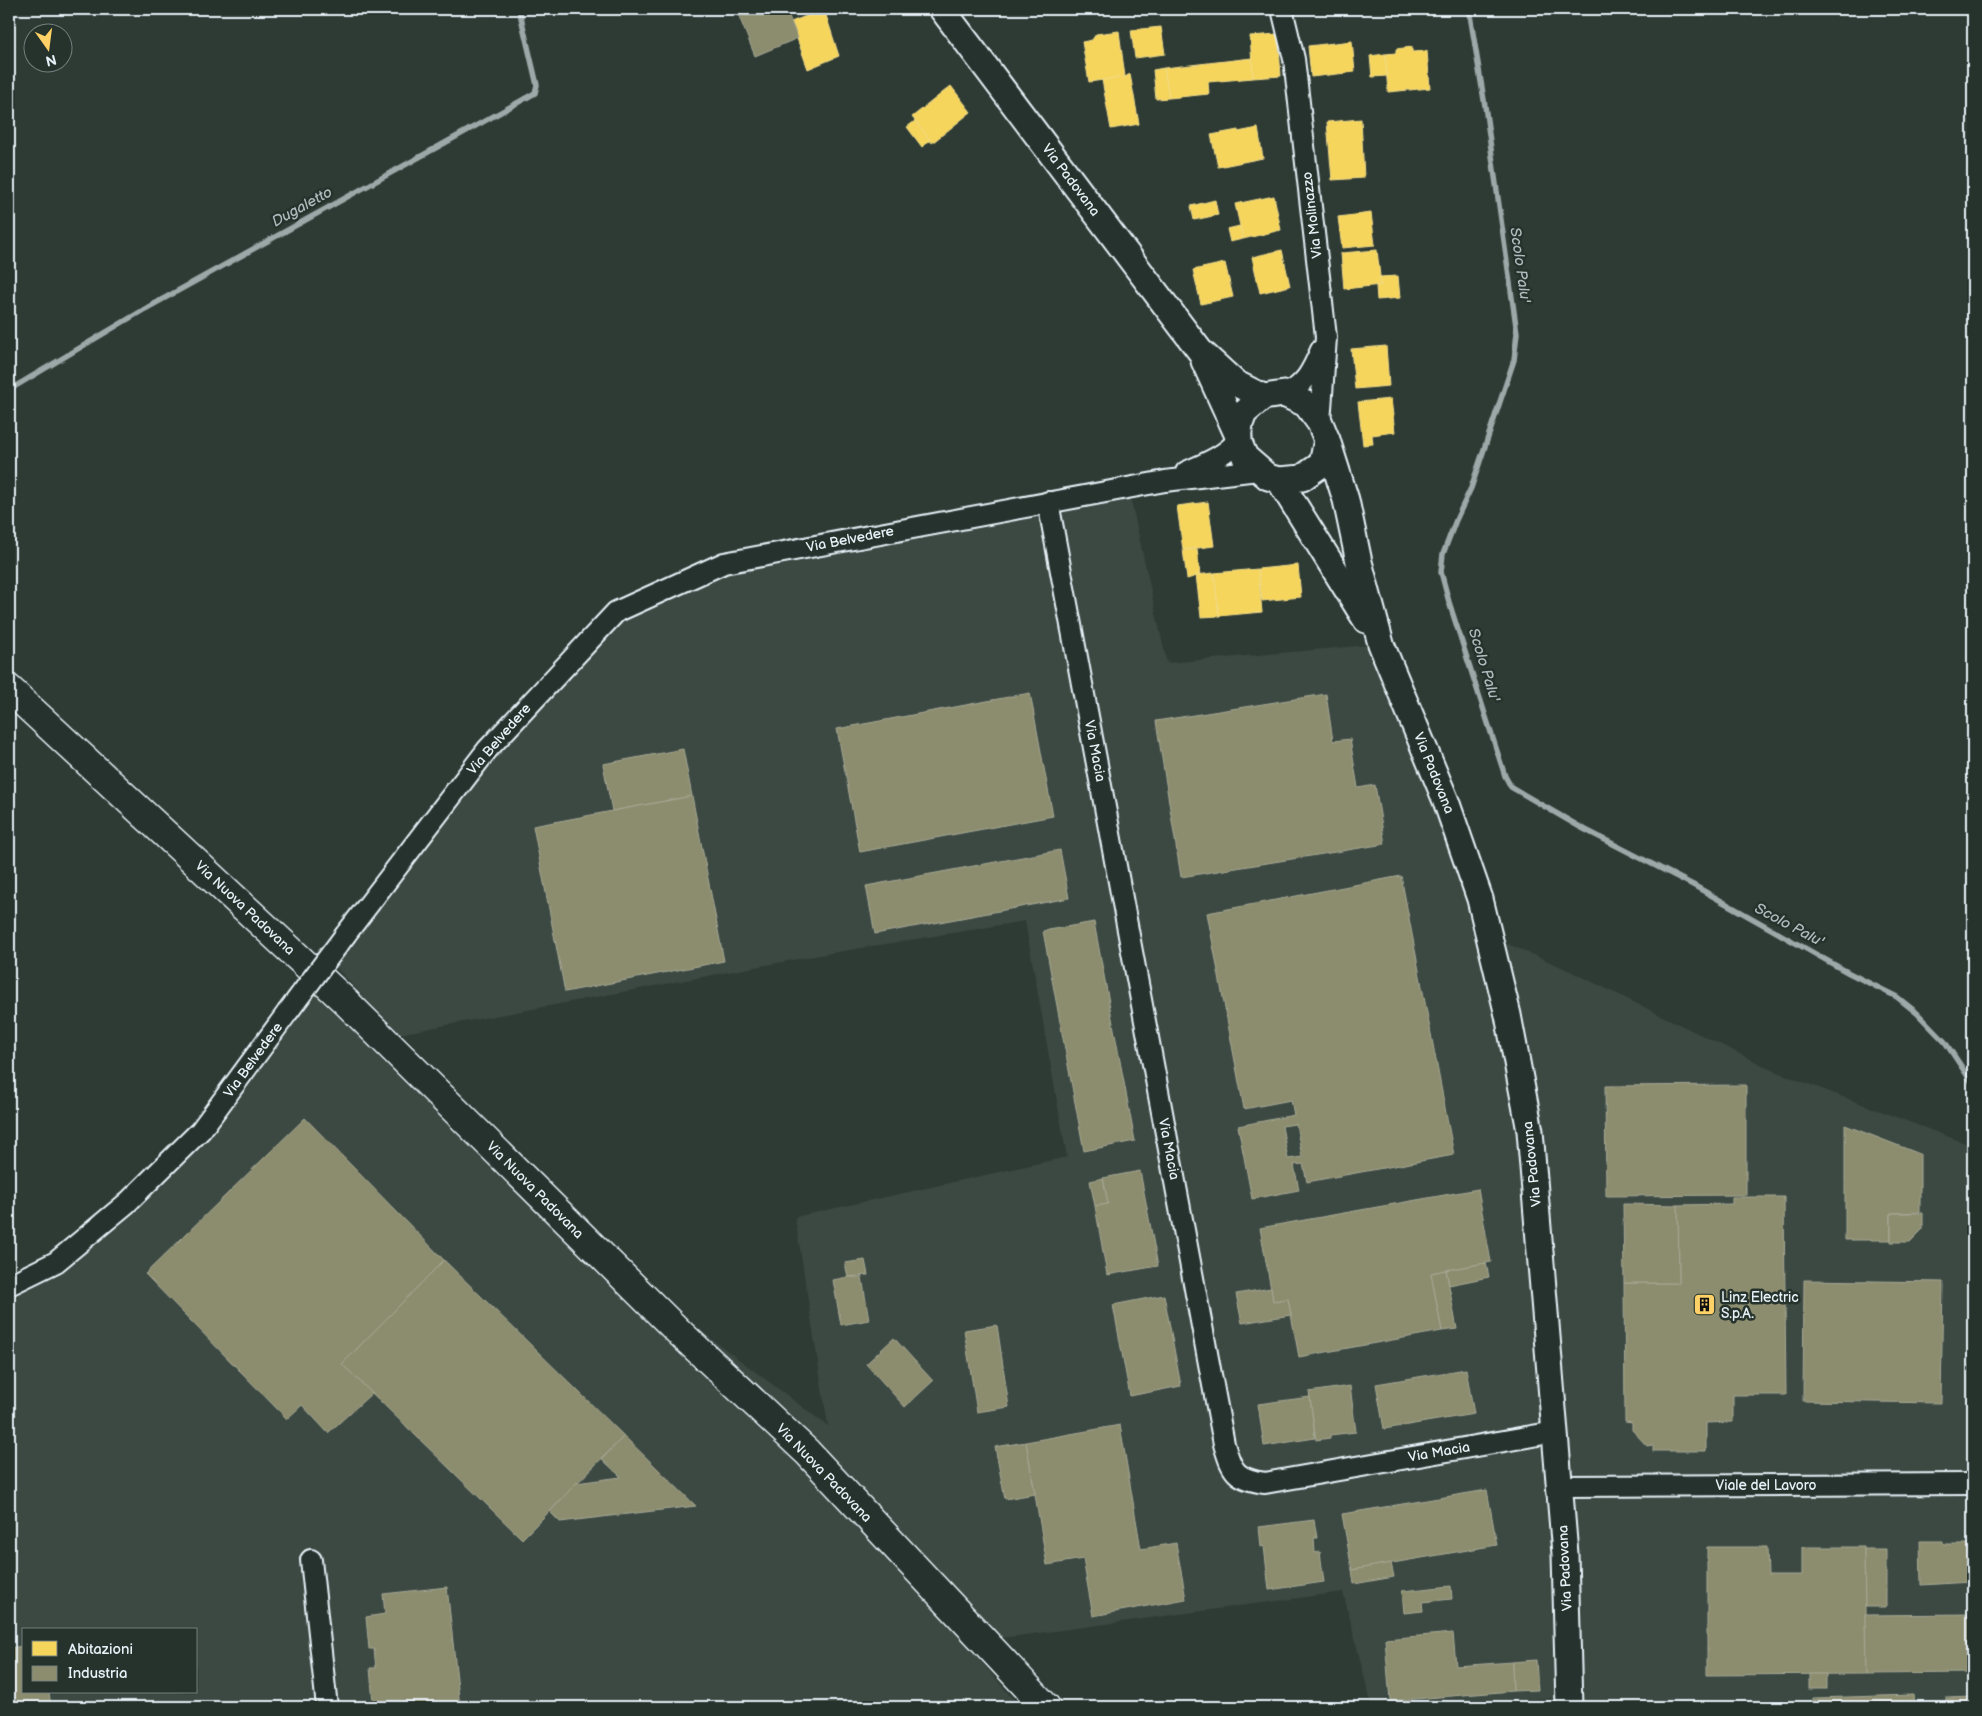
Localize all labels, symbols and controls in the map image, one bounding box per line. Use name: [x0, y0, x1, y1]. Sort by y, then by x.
north arrow: [22, 22, 72, 72]
text: N: [44, 51, 58, 70]
street label: Via Padovana: [1038, 141, 1104, 220]
street label: Via Molinazzo: [1298, 171, 1326, 259]
water label: Dugaletto: [268, 183, 336, 231]
water label: Scolo Palu': [1505, 226, 1535, 304]
street label: Via Belvedere: [805, 522, 895, 556]
water label: Scolo Palu': [1464, 626, 1504, 705]
street label: Via Belvedere: [463, 700, 535, 778]
street label: Via Macia: [1081, 719, 1109, 783]
street label: Via Padovana: [1410, 730, 1458, 816]
street label: Via Nuova Padovana: [191, 857, 299, 959]
water label: Scolo Palu': [1751, 899, 1827, 951]
street label: Via Belvedere: [220, 1019, 286, 1101]
street label: Via Macia: [1155, 1117, 1183, 1181]
street label: Via Padovana: [1519, 1120, 1545, 1208]
street label: Via Nuova Padovana: [483, 1138, 587, 1242]
place label: Linz Electric S.p.A.: [1721, 1289, 1799, 1322]
building icon: Linz Electric S.p.A.: [1693, 1293, 1717, 1317]
street label: Via Nuova Padovana: [773, 1420, 875, 1526]
street label: Via Macia: [1407, 1438, 1471, 1466]
street label: Viale del Lavoro: [1716, 1477, 1817, 1494]
street label: Via Padovana: [1554, 1525, 1576, 1611]
legend: [22, 1628, 198, 1694]
text: Abitazioni: [68, 1640, 133, 1659]
text: Industria: [68, 1664, 128, 1683]

